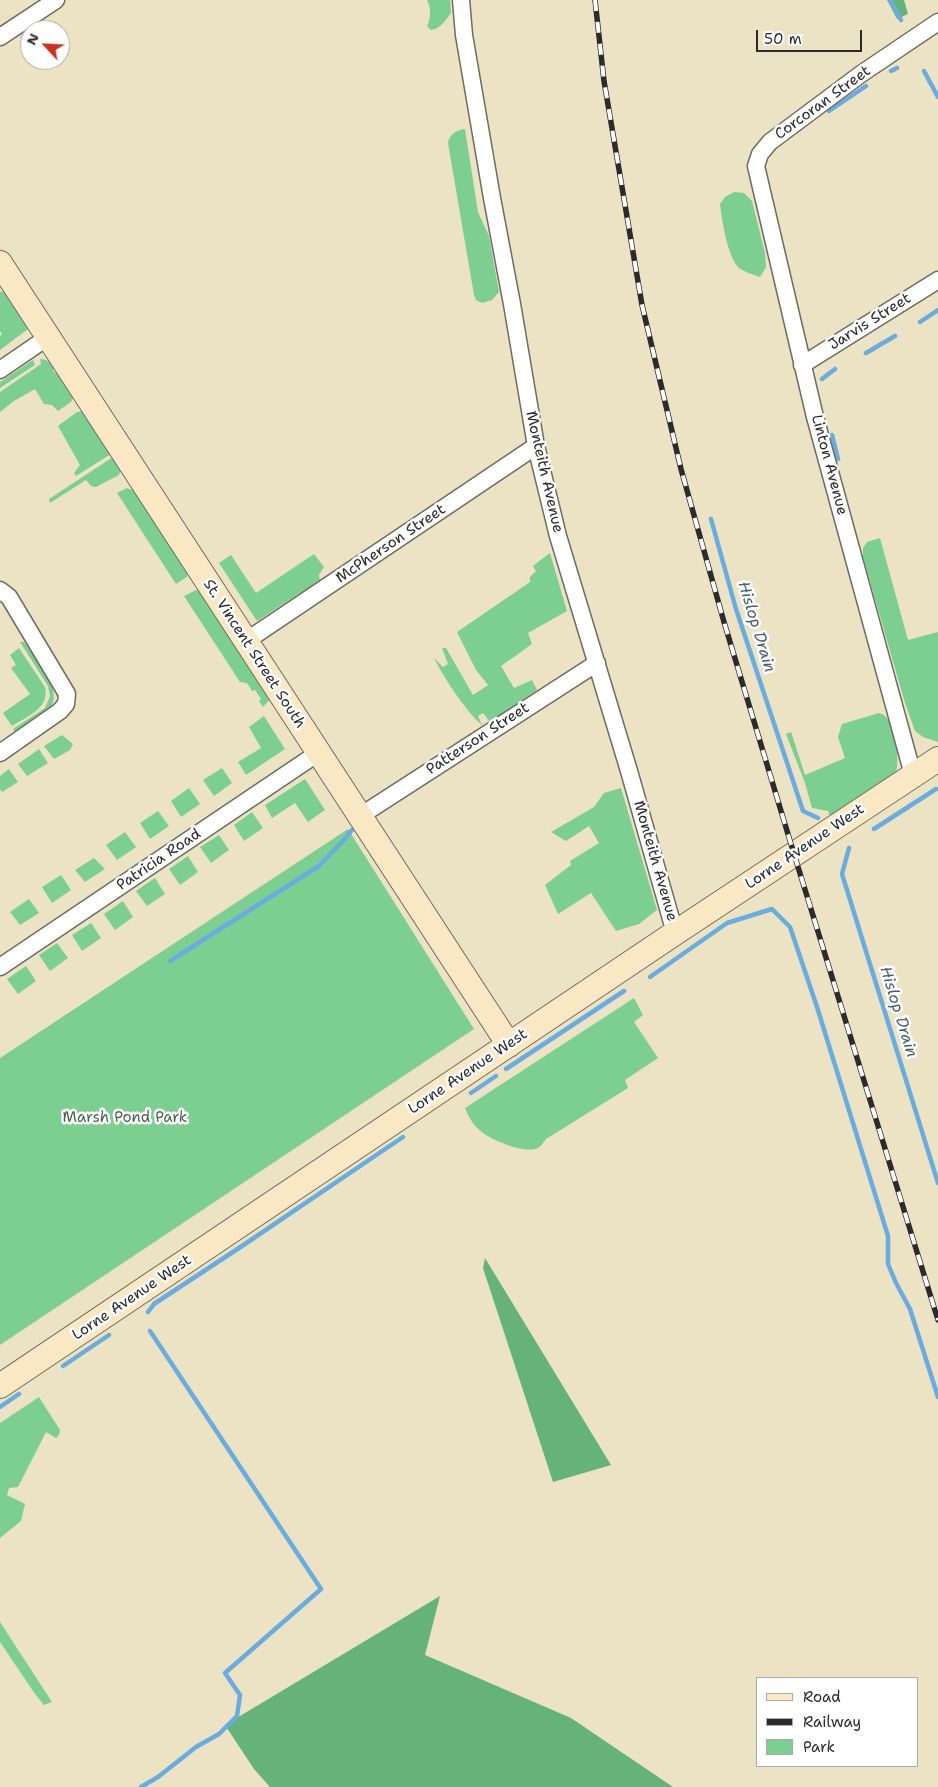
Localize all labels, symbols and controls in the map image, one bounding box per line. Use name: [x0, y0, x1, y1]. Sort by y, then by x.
north arrow: [20, 20, 70, 70]
scale bar: [758, 20, 864, 52]
text: 50 m: [764, 29, 802, 49]
text: N: [22, 30, 43, 48]
street label: Corcoran Street: [772, 62, 874, 144]
street label: Jarvis Street: [826, 290, 914, 354]
street label: Monteith Avenue: [521, 409, 567, 535]
street label: Linton Avenue: [807, 413, 851, 517]
street label: McPherson Street: [333, 501, 449, 587]
street label: St. Vincent Street South: [199, 576, 309, 732]
water label: Hislop Drain: [733, 579, 779, 675]
street label: Patterson Street: [423, 699, 533, 779]
street label: Monteith Avenue: [629, 799, 681, 923]
street label: Lorne Avenue West: [742, 800, 868, 894]
street label: Patricia Road: [114, 825, 204, 895]
water label: Hislop Drain: [875, 964, 921, 1060]
street label: Lorne Avenue West: [405, 1025, 531, 1119]
park label: Marsh Pond Park: [63, 1109, 187, 1127]
street label: Lorne Avenue West: [69, 1251, 195, 1345]
legend: [756, 1677, 918, 1767]
text: Road: [803, 1687, 841, 1707]
text: Railway: [803, 1712, 861, 1732]
text: Park: [803, 1737, 835, 1757]

